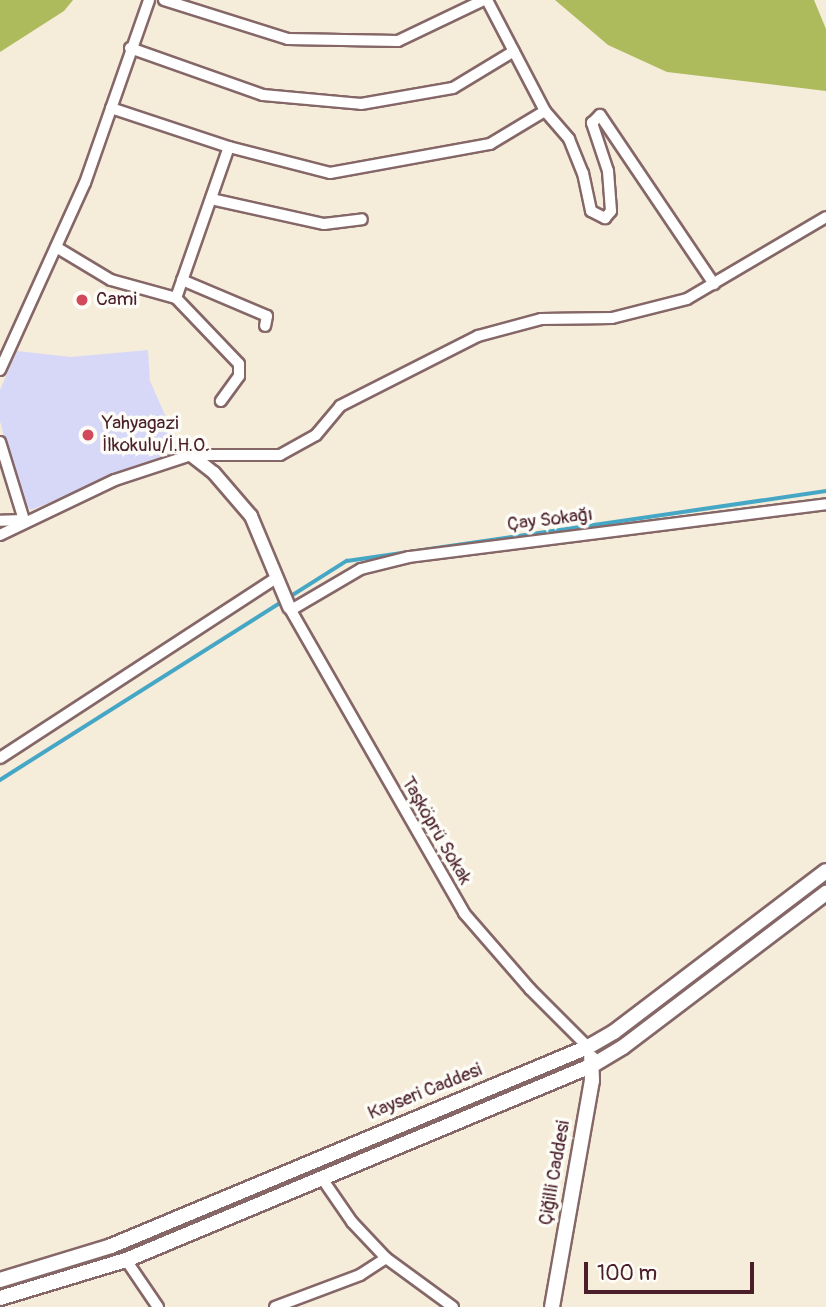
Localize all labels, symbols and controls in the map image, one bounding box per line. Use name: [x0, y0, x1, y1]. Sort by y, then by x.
place label: Cami: [96, 289, 137, 311]
marker: Cami: [74, 292, 90, 308]
place label: Yahyagazi İlkokulu/İ.H.O.: [102, 413, 209, 457]
marker: Yahyagazi İlkokulu/İ.H.O.: [80, 427, 96, 443]
street label: Çay Sokağı: [506, 503, 594, 537]
street label: Taşköprü Sokak: [396, 773, 476, 889]
street label: Kayseri Caddesi: [365, 1059, 485, 1125]
street label: Çiğilli Caddesi: [535, 1119, 575, 1227]
scale bar: [588, 1248, 758, 1292]
text: 100 m: [597, 1260, 657, 1287]

